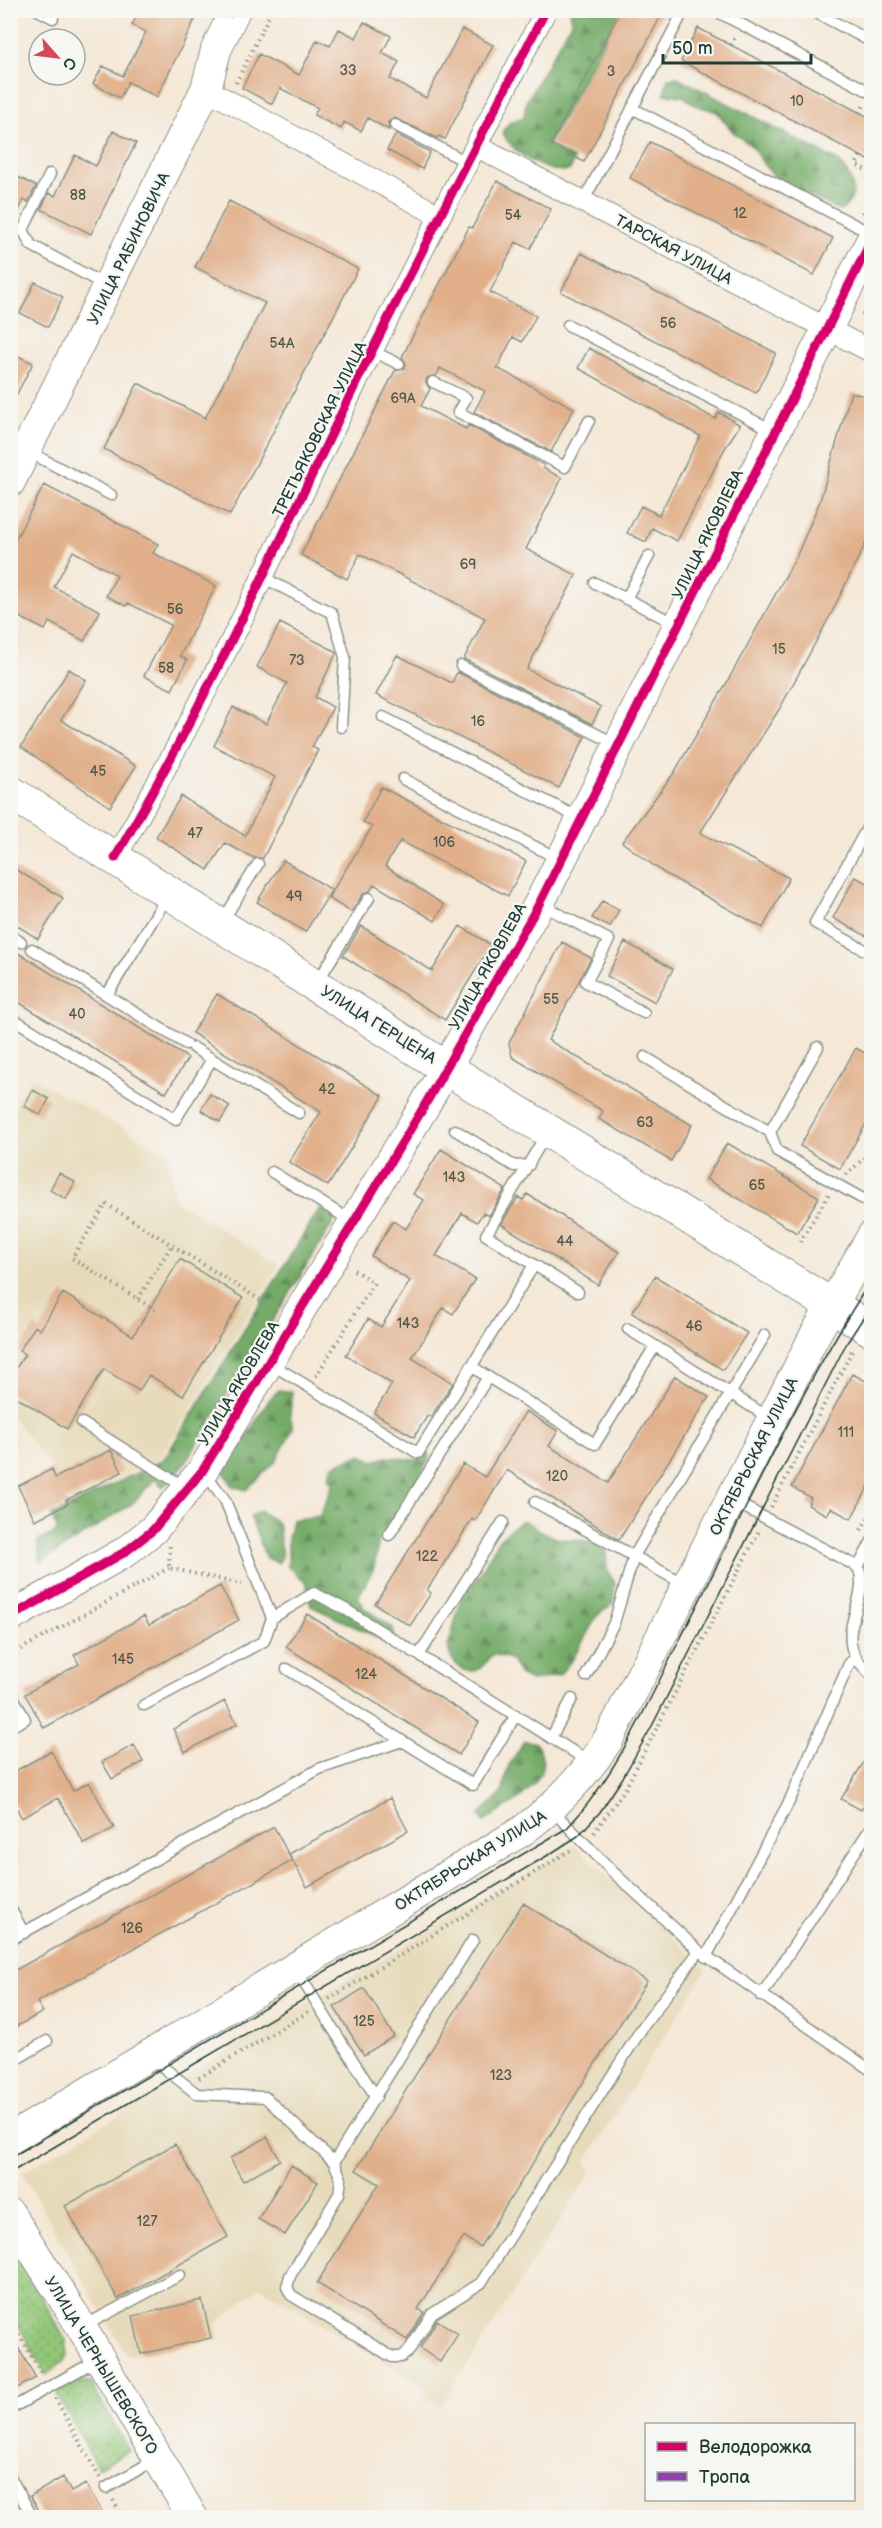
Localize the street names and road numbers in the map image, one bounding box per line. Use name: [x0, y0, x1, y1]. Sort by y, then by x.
street label: УЛИЦА РАБИНОВИЧА: [84, 169, 175, 328]
street label: ТАРСКАЯ УЛИЦА: [611, 211, 735, 289]
street label: ТРЕТЬЯКОВСКАЯ УЛИЦА: [269, 338, 371, 521]
street label: УЛИЦА ЯКОВЛЕВА: [669, 466, 748, 603]
street label: УЛИЦА ЯКОВЛЕВА: [446, 900, 531, 1033]
street label: УЛИЦА ГЕРЦЕНА: [317, 982, 440, 1069]
street label: УЛИЦА ЯКОВЛЕВА: [195, 1318, 284, 1450]
street label: ОКТЯБРЬСКАЯ УЛИЦА: [706, 1374, 803, 1539]
street label: ОКТЯБРЬСКАЯ УЛИЦА: [392, 1807, 550, 1916]
street label: УЛИЦА ЧЕРНЫШЕВСКОГО: [40, 2273, 162, 2459]

